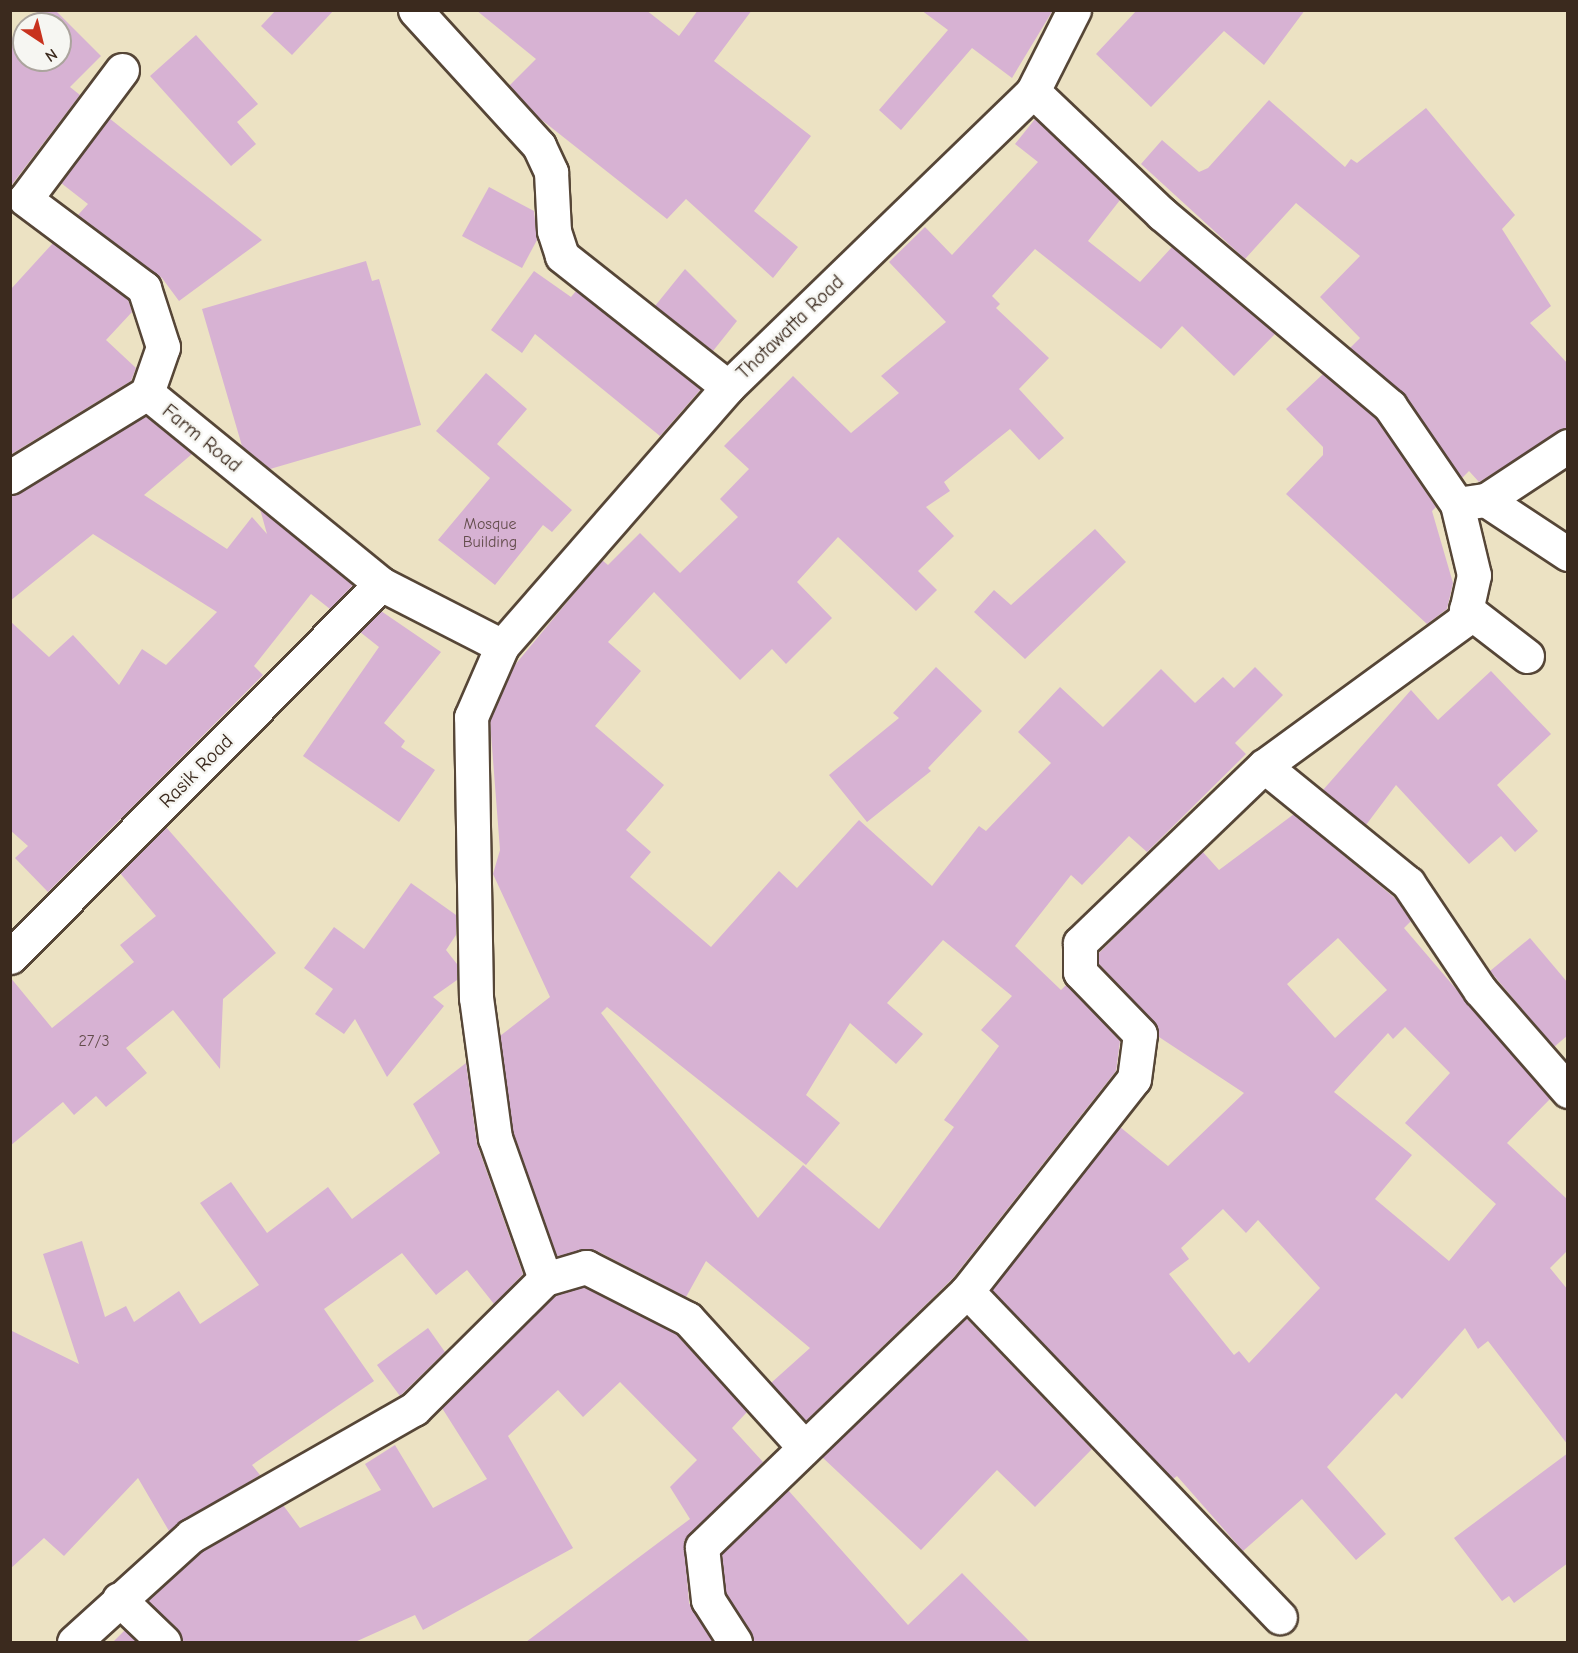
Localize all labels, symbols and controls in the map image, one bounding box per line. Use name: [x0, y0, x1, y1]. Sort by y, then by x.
north arrow: [12, 12, 72, 72]
text: N: [42, 45, 61, 65]
street label: Thotawatta Road: [731, 270, 849, 384]
street label: Farm Road: [158, 399, 246, 477]
house number: Mosque Building: [463, 514, 517, 552]
street label: Rasik Road: [154, 729, 238, 813]
house number: 27/3: [79, 1031, 109, 1051]

